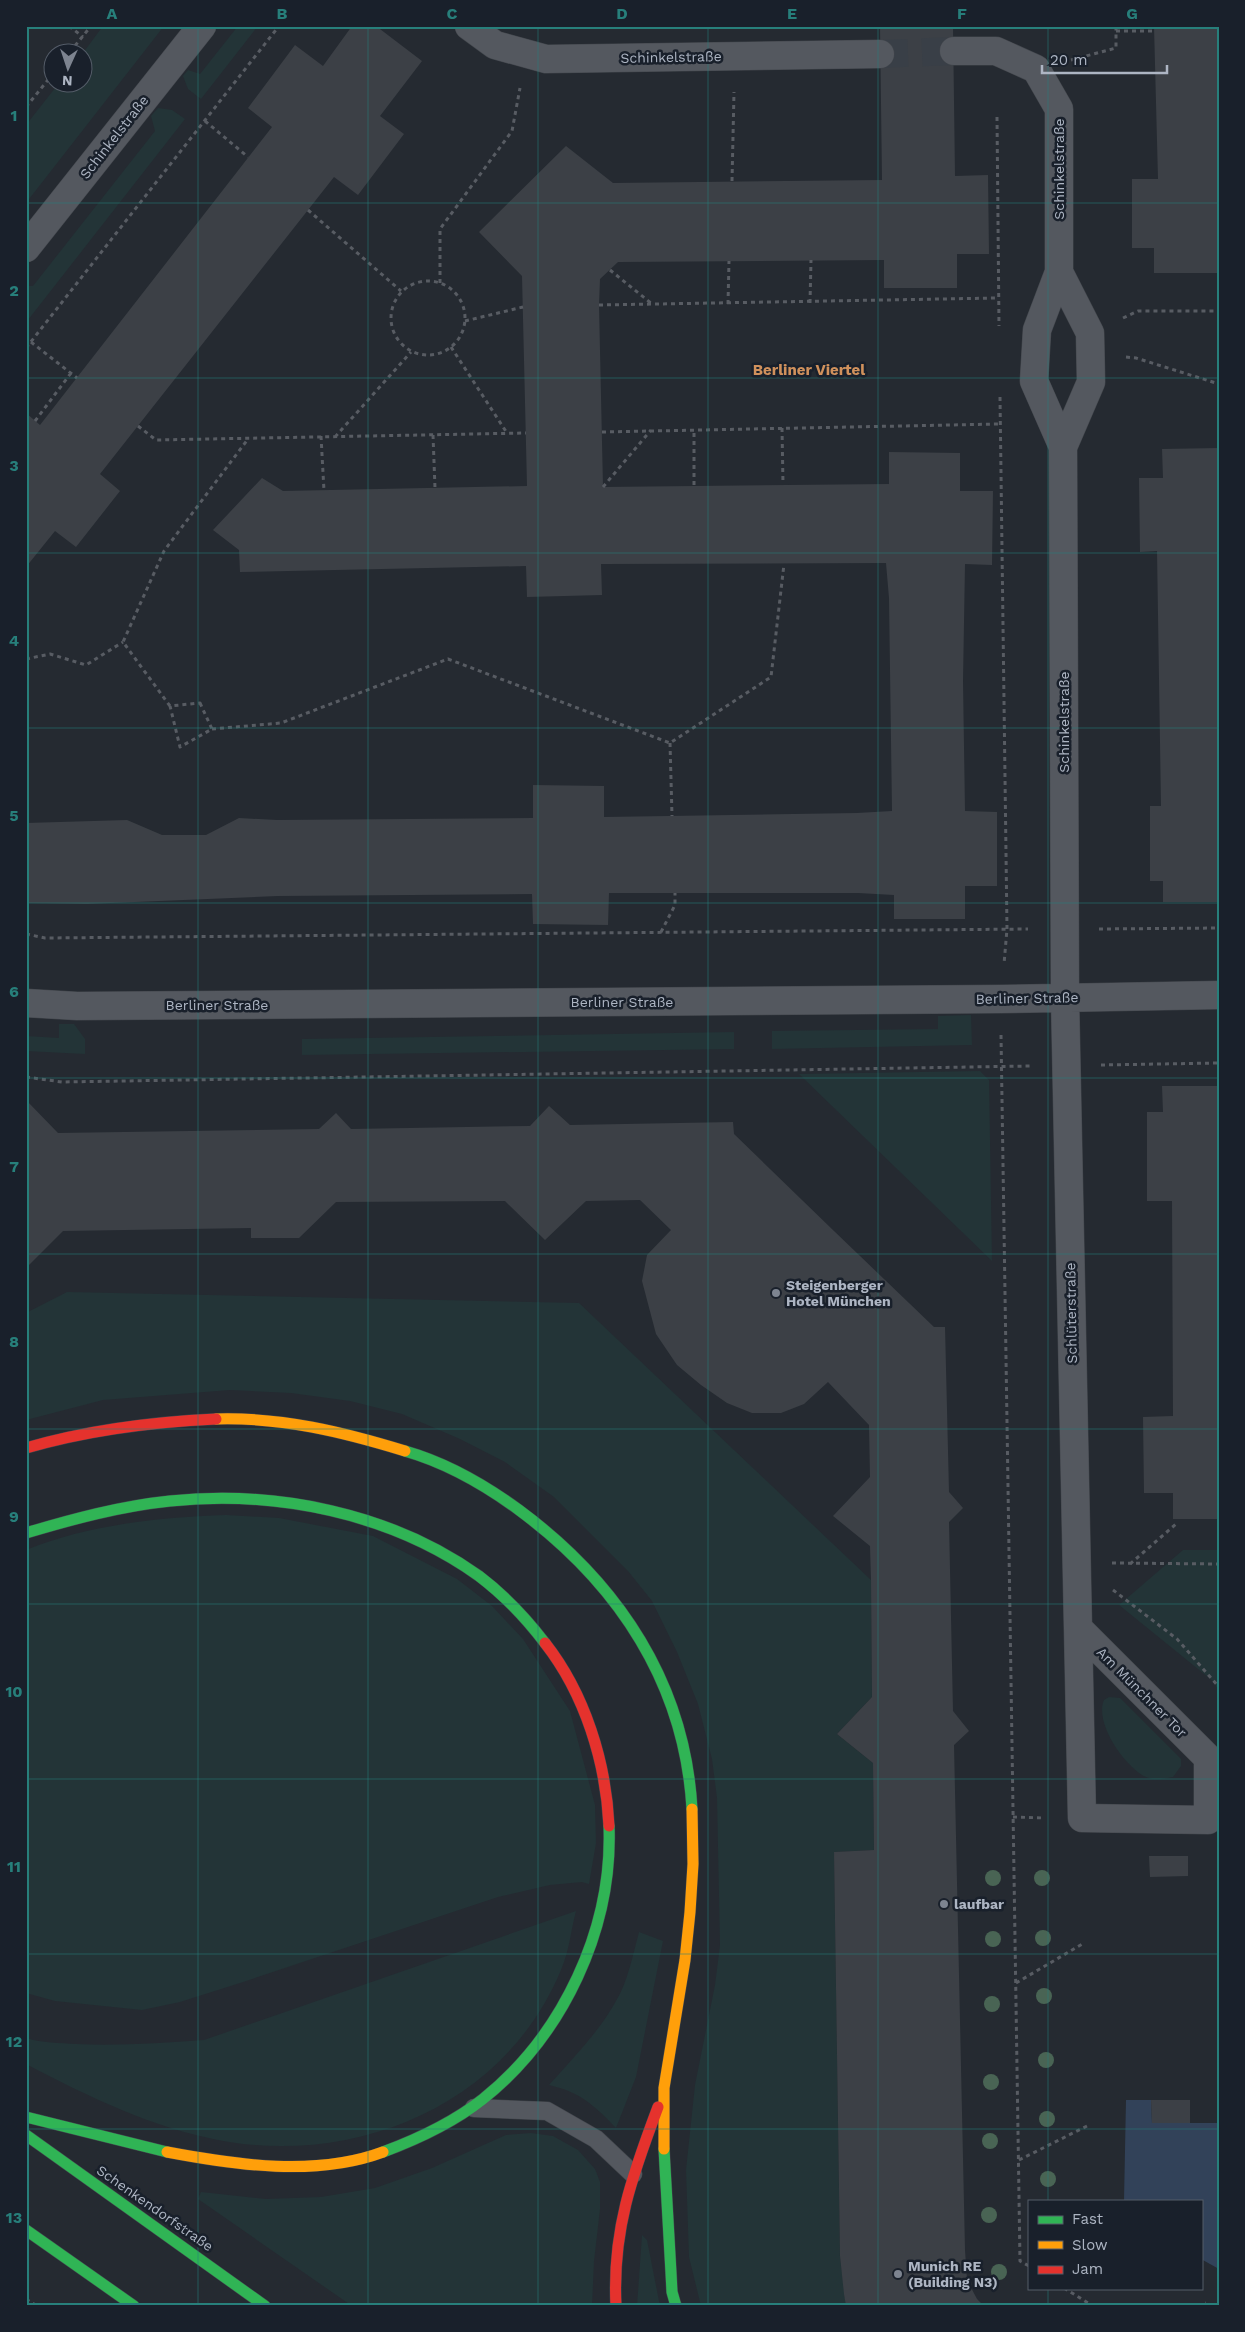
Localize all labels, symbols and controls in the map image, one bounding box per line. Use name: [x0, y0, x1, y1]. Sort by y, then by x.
text: A: [107, 4, 118, 23]
text: B: [277, 4, 288, 23]
text: C: [447, 4, 458, 23]
text: D: [616, 4, 628, 23]
text: E: [787, 4, 797, 23]
text: F: [957, 4, 967, 23]
text: G: [1126, 4, 1138, 23]
north arrow: [42, 42, 92, 92]
scale bar: [1042, 42, 1168, 74]
street label: Schinkelstraße: [620, 48, 722, 66]
text: 20 m: [1050, 51, 1088, 69]
text: N: [62, 73, 73, 89]
street label: Schinkelstraße: [77, 92, 151, 182]
text: 1: [11, 106, 17, 125]
street label: Schinkelstraße: [1051, 118, 1067, 220]
text: 2: [9, 281, 19, 300]
district label: Berliner Viertel: [753, 361, 865, 379]
text: 3: [9, 456, 19, 475]
text: 4: [9, 631, 19, 650]
street label: Schinkelstraße: [1056, 671, 1072, 773]
text: 5: [9, 806, 19, 825]
text: 6: [9, 982, 19, 1001]
street label: Berliner Straße: [975, 989, 1079, 1007]
street label: Berliner Straße: [571, 994, 673, 1010]
street label: Berliner Straße: [166, 997, 268, 1013]
text: 7: [9, 1157, 19, 1176]
street label: Schlüterstraße: [1062, 1262, 1080, 1364]
place label: Steigenberger Hotel München: [786, 1277, 891, 1309]
marker: Steigenberger Hotel München: [770, 1287, 782, 1299]
text: 8: [9, 1332, 19, 1351]
text: 9: [9, 1507, 19, 1526]
street label: Am Münchner Tor: [1094, 1644, 1190, 1740]
text: 10: [5, 1682, 23, 1701]
text: 11: [7, 1857, 21, 1876]
place label: laufbar: [954, 1896, 1004, 1912]
marker: laufbar: [938, 1898, 950, 1910]
text: 12: [6, 2032, 22, 2051]
street label: Schenkendorfstraße: [94, 2162, 216, 2254]
legend: [1028, 2200, 1202, 2290]
text: 13: [6, 2208, 22, 2227]
text: Fast: [1072, 2210, 1104, 2228]
text: Slow: [1072, 2236, 1108, 2254]
place label: Munich RE (Building N3): [908, 2258, 998, 2290]
text: Jam: [1072, 2260, 1103, 2278]
marker: Munich RE (Building N3): [892, 2268, 904, 2280]

